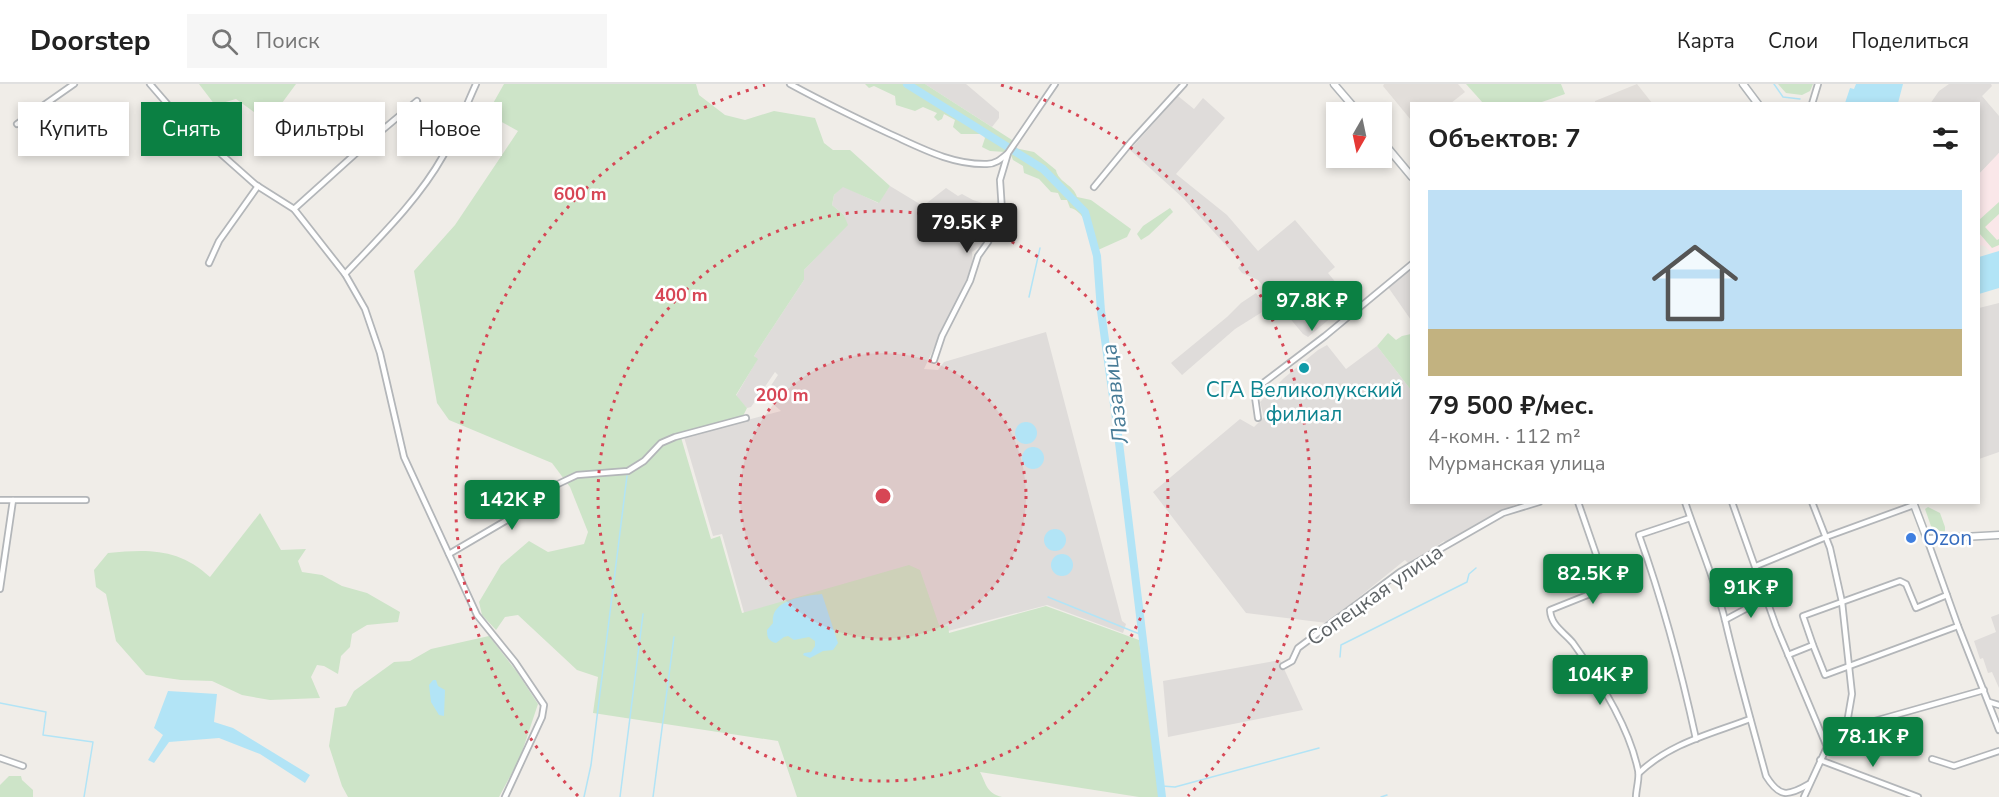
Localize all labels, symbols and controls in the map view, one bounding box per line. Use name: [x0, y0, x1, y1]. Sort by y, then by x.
search box: [187, 14, 607, 68]
text: Doorstep: [30, 22, 151, 60]
icon: search: [208, 25, 241, 58]
text: Поиск: [256, 26, 319, 56]
text: Карта: [1677, 27, 1735, 55]
text: Слои: [1768, 27, 1818, 55]
text: Поделиться: [1851, 27, 1969, 55]
chip: Купить: [18, 102, 129, 156]
chip: Снять: [141, 102, 242, 156]
chip: Фильтры: [254, 102, 385, 156]
chip: Новое: [397, 102, 502, 156]
north arrow: [1326, 102, 1392, 168]
map controls: [1326, 102, 1392, 168]
text: Объектов: 7: [1428, 121, 1581, 156]
icon: filters: [1929, 122, 1962, 155]
text: 600 m: [553, 182, 607, 206]
pin: 79.5K ₽: [912, 203, 1022, 254]
text: 79.5K ₽: [931, 209, 1003, 236]
icon: home: [1641, 229, 1749, 337]
pin: 97.8K ₽: [1257, 281, 1367, 332]
text: 400 m: [654, 283, 708, 307]
text: 97.8K ₽: [1276, 287, 1348, 314]
water label: Лазавица: [1094, 342, 1136, 447]
marker: СГА Великолукский филиал: [1297, 361, 1311, 375]
place label: СГА Великолукский филиал: [1206, 376, 1402, 428]
text: 200 m: [755, 383, 809, 407]
text: 79 500 ₽/мес.: [1428, 388, 1594, 423]
text: 4-комн. · 112 m²: [1428, 423, 1581, 450]
text: Мурманская улица: [1428, 450, 1606, 477]
pin: 142K ₽: [463, 480, 561, 531]
text: 142K ₽: [479, 486, 545, 513]
centre of rings: [873, 486, 893, 506]
place label: Ozon: [1923, 524, 1972, 552]
marker: Ozon: [1904, 531, 1918, 545]
street label: Сопецкая улица: [1302, 538, 1448, 652]
pin: 82.5K ₽: [1538, 554, 1648, 605]
text: 82.5K ₽: [1557, 560, 1629, 587]
pin: 91K ₽: [1709, 568, 1793, 619]
text: 91K ₽: [1724, 574, 1778, 601]
pin: 104K ₽: [1551, 655, 1649, 706]
text: 104K ₽: [1567, 661, 1633, 688]
pin: 78.1K ₽: [1818, 717, 1928, 768]
text: 78.1K ₽: [1837, 723, 1909, 750]

